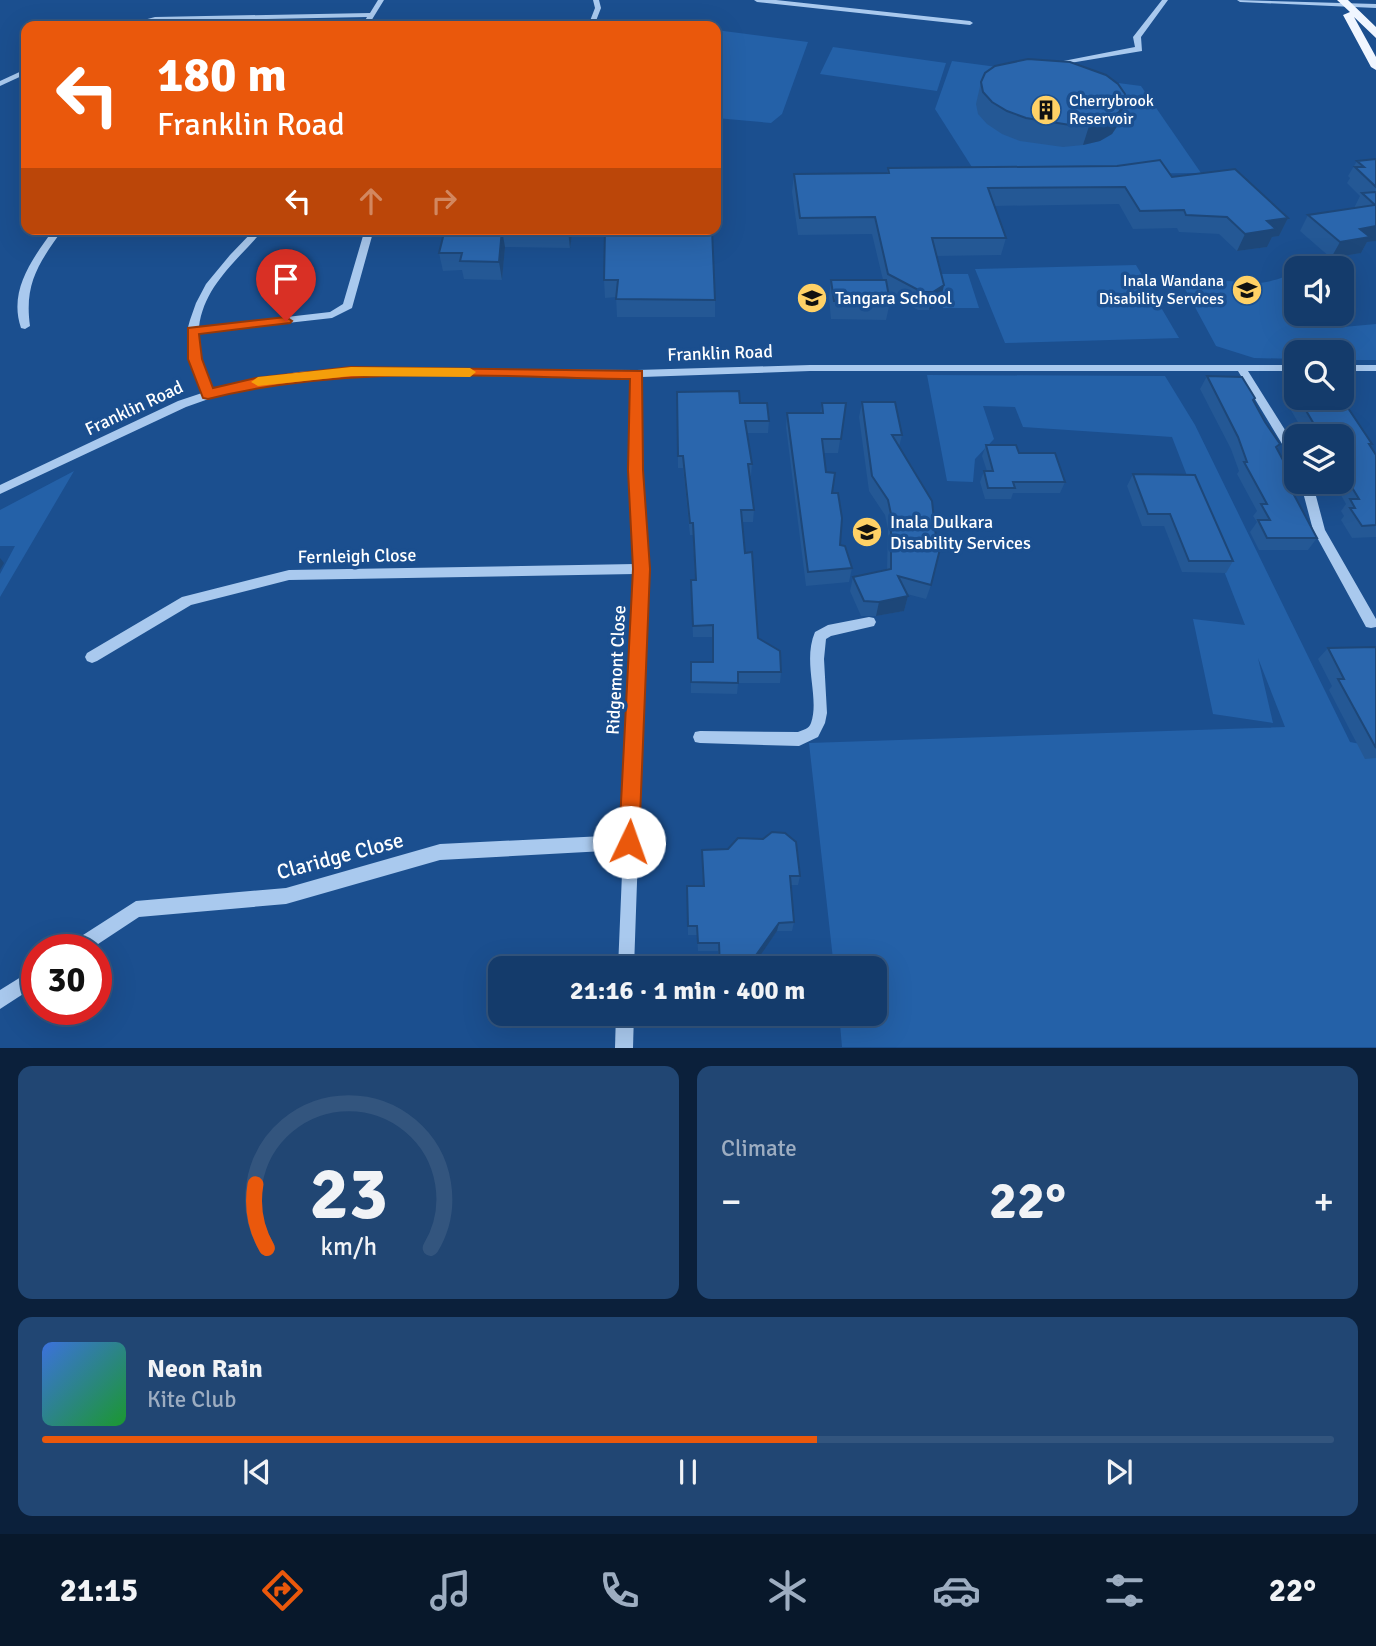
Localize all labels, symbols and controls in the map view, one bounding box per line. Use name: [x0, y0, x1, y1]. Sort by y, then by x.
text: 180 m: [157, 45, 287, 105]
icon: left: [42, 49, 133, 140]
place label: Cherrybrook Reservoir: [1069, 91, 1154, 129]
building icon: Cherrybrook Reservoir: [1029, 93, 1063, 127]
text: Franklin Road: [157, 105, 345, 144]
icon: left: [279, 182, 317, 220]
icon: ahead: [352, 182, 390, 220]
icon: right: [425, 182, 463, 220]
pin: [256, 249, 316, 321]
map controls: [1284, 256, 1354, 494]
button: sound: [1284, 256, 1354, 326]
icon: arrive: [267, 260, 305, 298]
place label: Inala Wandana Disability Services: [1099, 271, 1224, 309]
school or university icon: Inala Wandana Disability Services: [1230, 273, 1264, 307]
school or university icon: Tangara School: [795, 281, 829, 315]
place label: Tangara School: [835, 287, 952, 309]
street label: Franklin Road: [667, 340, 773, 366]
button: search: [1284, 340, 1354, 410]
street label: Franklin Road: [82, 376, 186, 440]
button: layers: [1284, 424, 1354, 494]
place label: Inala Dulkara Disability Services: [890, 511, 1031, 554]
school or university icon: Inala Dulkara Disability Services: [850, 515, 884, 549]
street label: Fernleigh Close: [297, 544, 417, 568]
street label: Ridgemont Close: [602, 605, 630, 735]
position arrow: [592, 805, 666, 879]
street label: Claridge Close: [274, 827, 406, 885]
speed limit sign: 30: [21, 934, 112, 1025]
text: 21:16 · 1 min · 400 m: [570, 975, 805, 1007]
text: Climate: [721, 1134, 797, 1163]
text: 23: [309, 1151, 388, 1240]
text: 22°: [989, 1169, 1066, 1233]
text: −: [721, 1178, 742, 1225]
text: +: [1313, 1178, 1334, 1225]
text: km/h: [320, 1231, 377, 1262]
text: Neon Rain: [147, 1353, 263, 1385]
text: Kite Club: [147, 1385, 236, 1414]
icon: previous: [238, 1453, 276, 1491]
icon: pause: [669, 1453, 707, 1491]
icon: next: [1100, 1453, 1138, 1491]
icon: directions: [258, 1566, 307, 1615]
icon: music: [426, 1566, 475, 1615]
icon: phone: [595, 1566, 644, 1615]
icon: climate: [763, 1566, 812, 1615]
icon: car: [932, 1566, 981, 1615]
icon: filters: [1100, 1566, 1149, 1615]
text: 21:15: [60, 1571, 138, 1610]
text: 22°: [1269, 1571, 1316, 1610]

